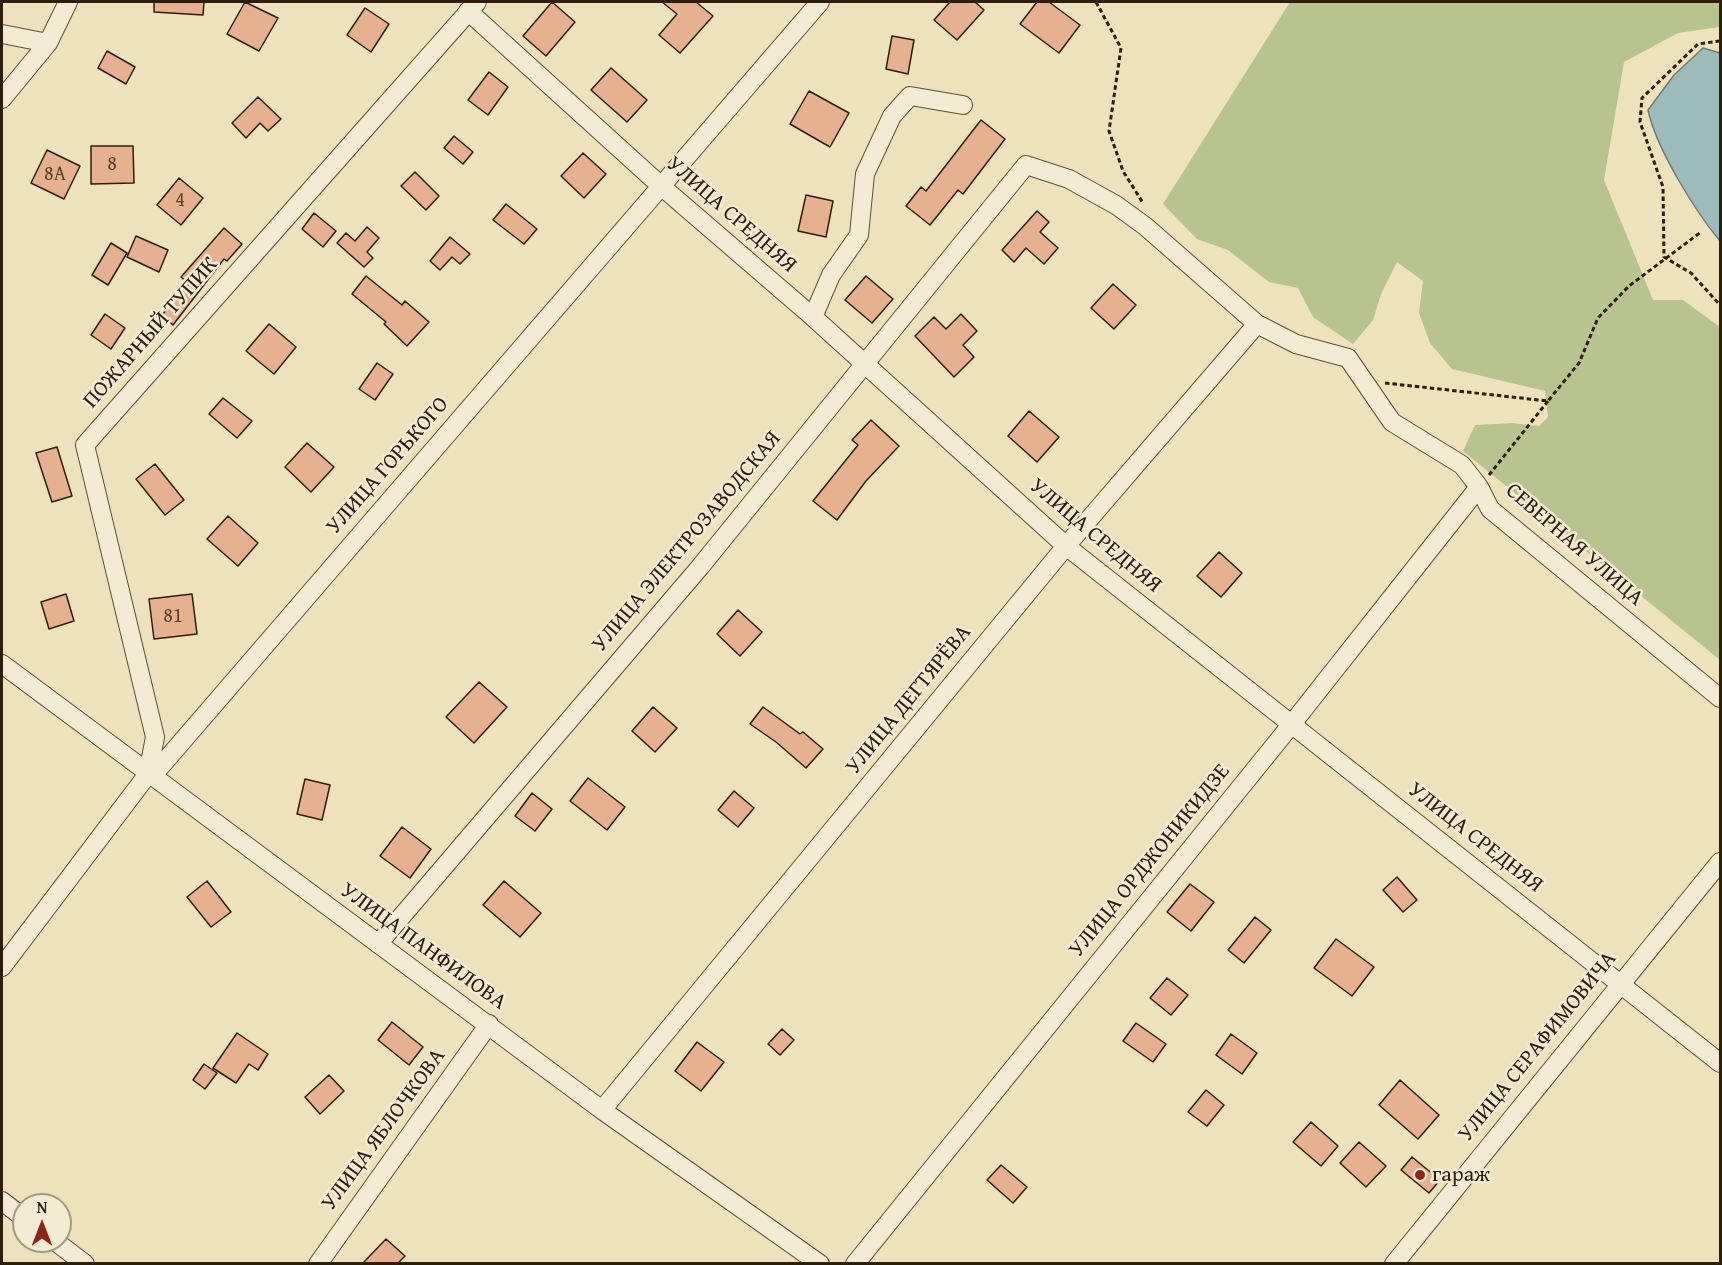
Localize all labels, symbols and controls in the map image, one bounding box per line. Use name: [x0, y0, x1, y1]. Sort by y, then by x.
street label: УЛИЦА СРЕДНЯЯ: [660, 151, 802, 279]
house number: 8: [107, 153, 117, 177]
house number: 8А: [44, 163, 66, 187]
house number: 4: [175, 189, 185, 213]
street label: ПОЖАРНЫЙ ТУПИК: [78, 252, 224, 414]
street label: УЛИЦА ГОРЬКОГО: [321, 392, 455, 540]
street label: УЛИЦА ЭЛЕКТРОЗАВОДСКАЯ: [587, 426, 787, 658]
street label: УЛИЦА СРЕДНЯЯ: [1024, 473, 1166, 599]
street label: СЕВЕРНАЯ УЛИЦА: [1500, 478, 1648, 612]
house number: 81: [163, 605, 183, 629]
street label: УЛИЦА ДЕГТЯРЁВА: [841, 620, 977, 780]
street label: УЛИЦА ОРДЖОНИКИДЗЕ: [1064, 759, 1236, 963]
street label: УЛИЦА СРЕДНЯЯ: [1402, 777, 1548, 899]
street label: УЛИЦА ПАНФИЛОВА: [335, 878, 511, 1016]
street label: УЛИЦА СЕРАФИМОВИЧА: [1453, 947, 1623, 1147]
street label: УЛИЦА ЯБЛОЧКОВА: [316, 1044, 452, 1216]
place label: гараж: [1432, 1162, 1490, 1188]
marker: гараж: [1413, 1168, 1427, 1182]
north arrow: [12, 1193, 72, 1253]
text: N: [37, 1195, 47, 1219]

